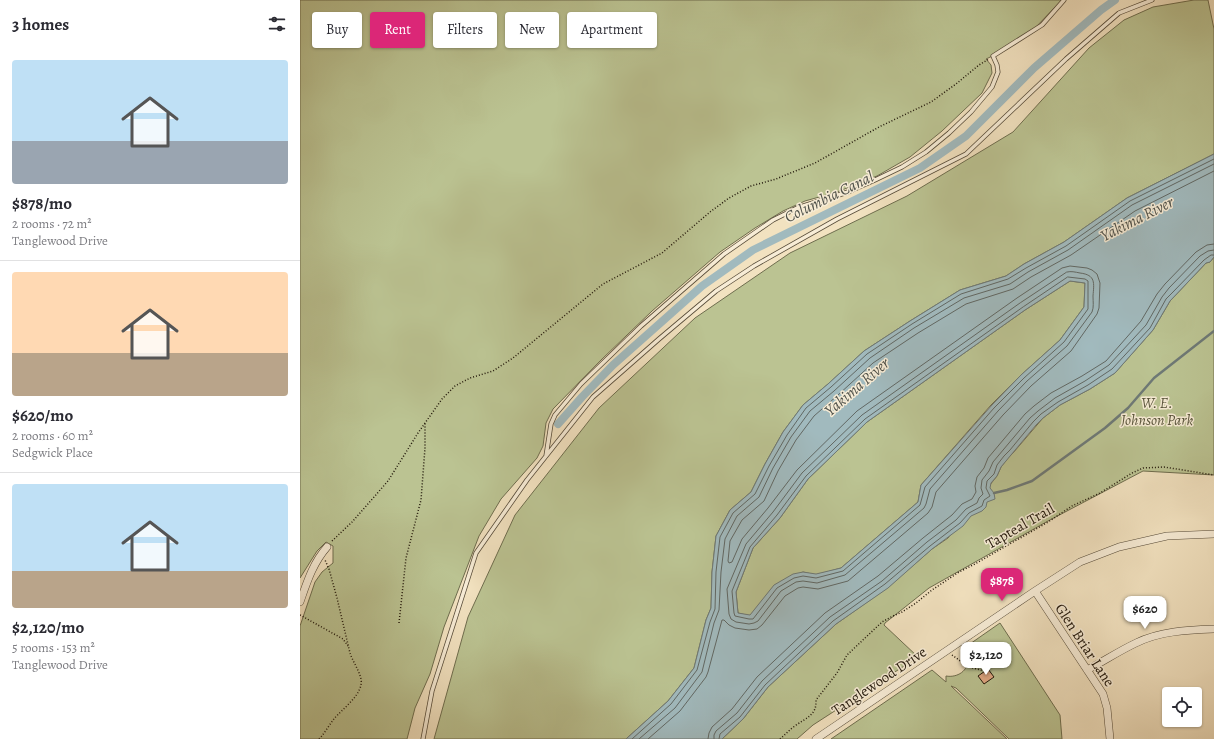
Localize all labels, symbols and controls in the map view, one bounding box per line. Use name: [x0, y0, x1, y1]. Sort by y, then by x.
chip: Buy: [312, 12, 362, 48]
chip: Rent: [370, 12, 425, 48]
chip: Filters: [433, 12, 497, 48]
chip: New: [505, 12, 559, 48]
chip: Apartment: [567, 12, 657, 48]
text: 3 homes: [12, 13, 69, 36]
icon: filters: [266, 13, 288, 35]
icon: home: [114, 86, 186, 158]
water label: Columbia Canal: [781, 166, 877, 228]
water label: Yakima River: [1097, 191, 1178, 247]
text: $878/mo: [12, 192, 72, 215]
text: 2 rooms · 72 m²: [12, 215, 92, 232]
text: Tanglewood Drive: [12, 232, 108, 249]
icon: home: [114, 298, 186, 370]
water label: Yakima River: [820, 352, 894, 421]
park label: W. E. Johnson Park: [1120, 393, 1193, 430]
text: $620/mo: [12, 404, 73, 427]
text: 2 rooms · 60 m²: [12, 427, 93, 444]
text: Sedgwick Place: [12, 444, 93, 461]
street label: Tapteal Trail: [982, 498, 1058, 554]
icon: home: [114, 510, 186, 582]
pin: $878: [978, 568, 1026, 602]
text: $878: [990, 572, 1014, 589]
pin: $620: [1121, 596, 1169, 630]
street label: Glen Briar Lane: [1051, 600, 1120, 691]
text: $620: [1133, 600, 1157, 617]
text: $2,120/mo: [12, 616, 84, 639]
text: 5 rooms · 153 m²: [12, 639, 95, 656]
street label: Tanglewood Drive: [828, 642, 931, 720]
pin: $2,120: [953, 642, 1019, 676]
text: $2,120: [969, 646, 1003, 663]
text: Tanglewood Drive: [12, 656, 108, 673]
map controls: [1162, 687, 1202, 727]
button: locate: [1162, 687, 1202, 727]

